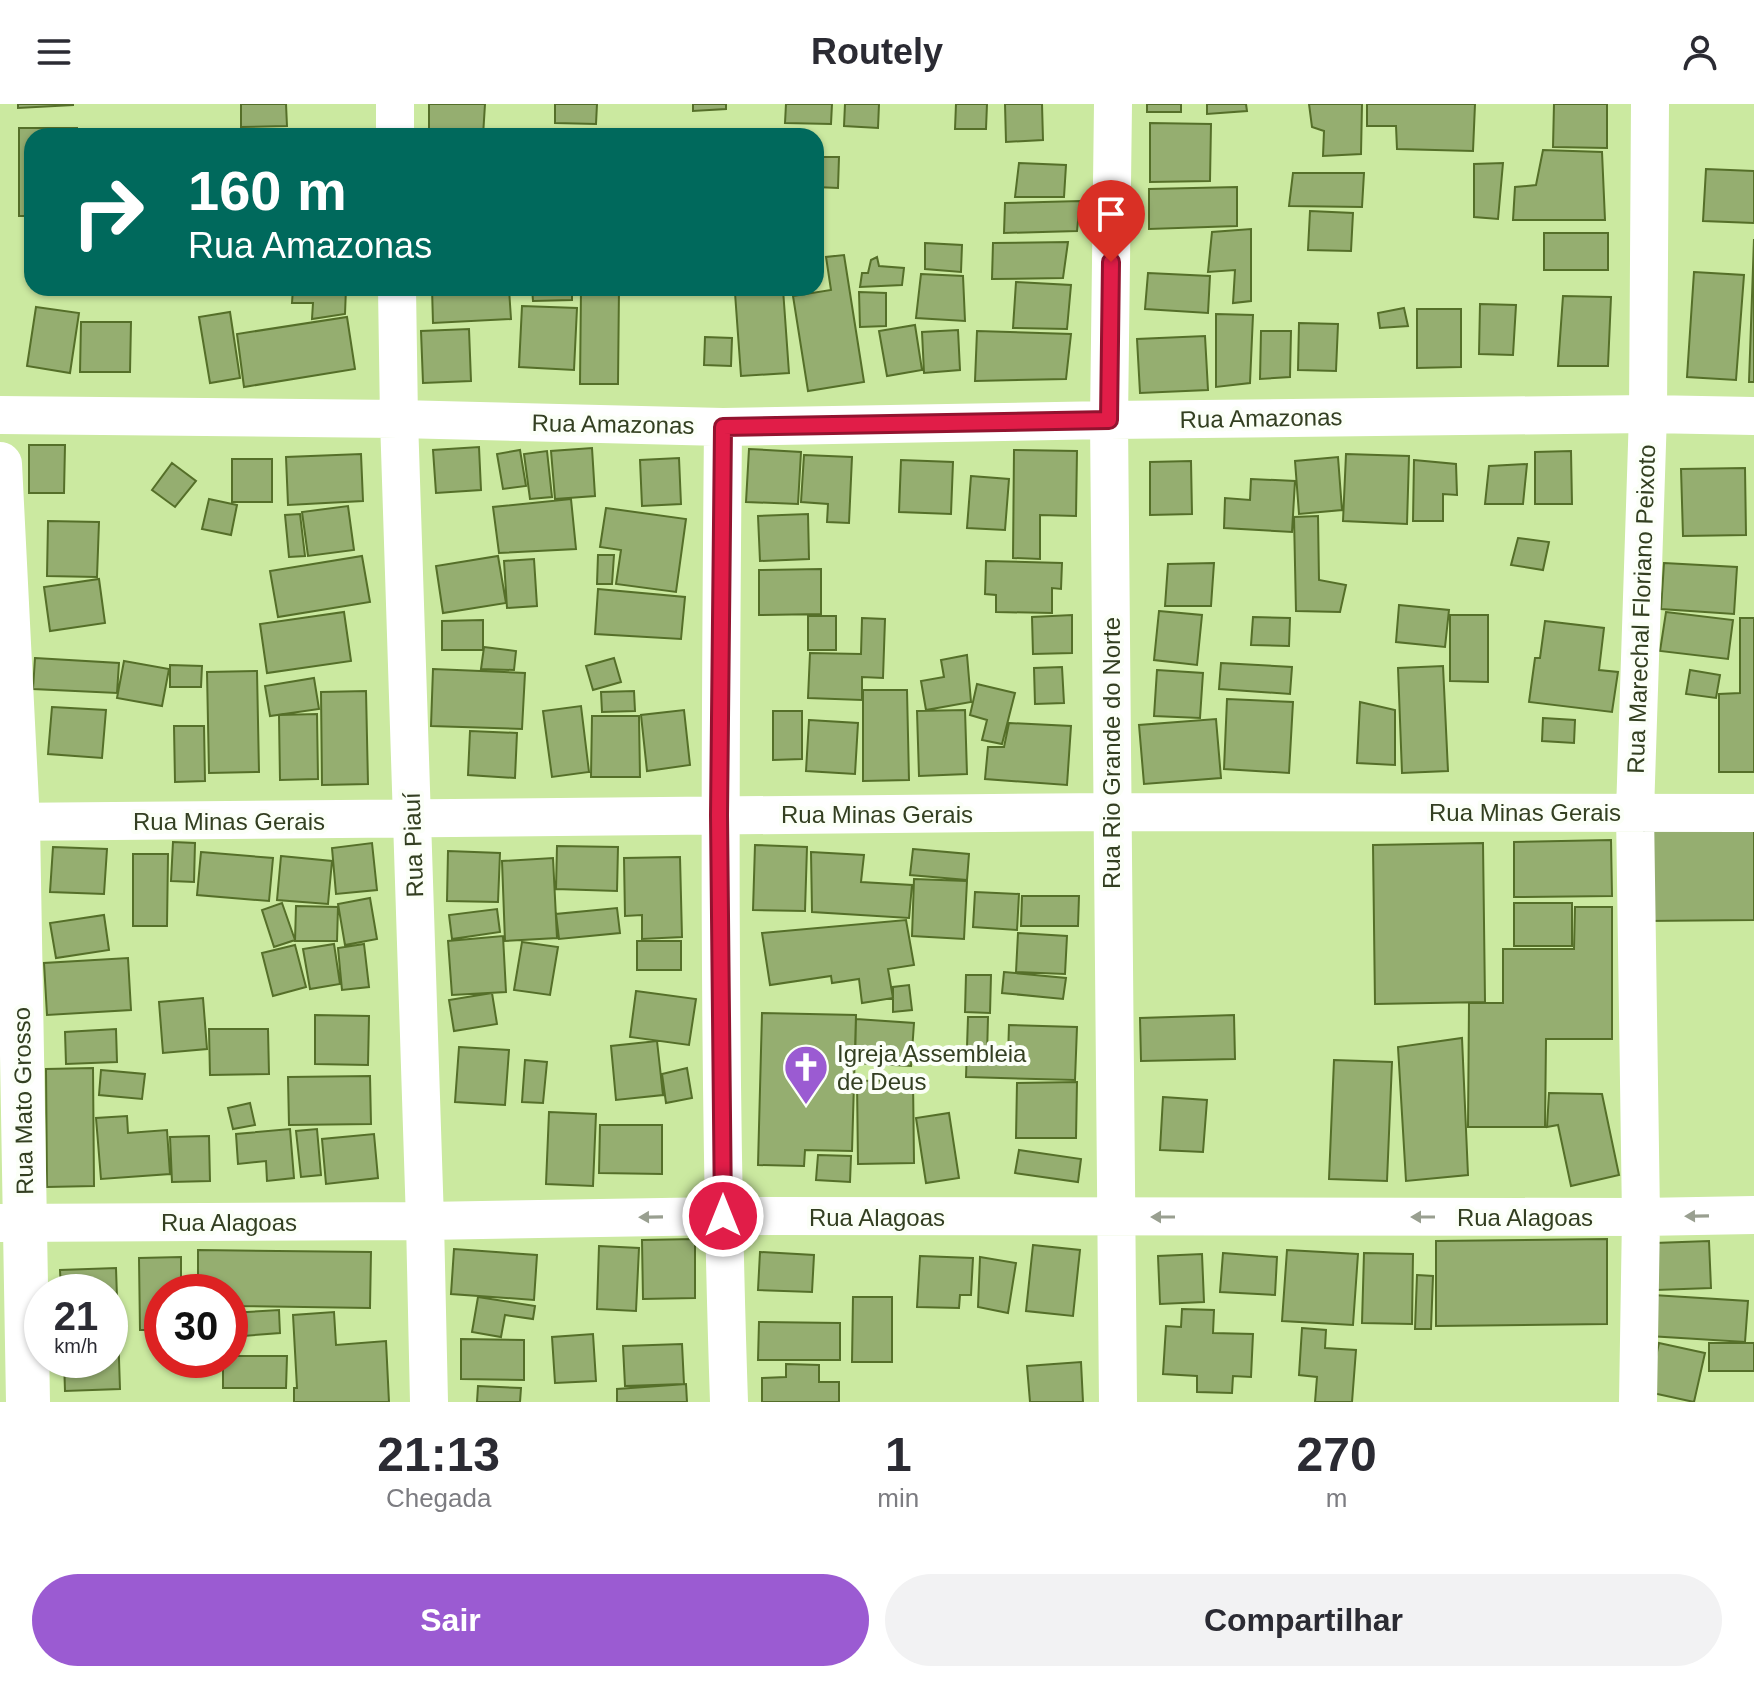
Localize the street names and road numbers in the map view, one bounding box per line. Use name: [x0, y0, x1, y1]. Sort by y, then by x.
street label: Rua Amazonas: [1179, 403, 1343, 433]
street label: Rua Amazonas: [531, 409, 695, 439]
street label: Rua Marechal Floriano Peixoto: [1622, 444, 1660, 774]
street label: Rua Rio Grande do Norte: [1098, 617, 1125, 889]
street label: Rua Piauí: [398, 792, 428, 898]
street label: Rua Minas Gerais: [1429, 799, 1621, 826]
street label: Rua Minas Gerais: [781, 801, 973, 828]
street label: Rua Minas Gerais: [133, 808, 325, 835]
street label: Rua Mato Grosso: [8, 1007, 38, 1195]
street label: Rua Alagoas: [809, 1204, 945, 1231]
street label: Rua Alagoas: [1457, 1204, 1593, 1231]
street label: Rua Alagoas: [161, 1209, 297, 1236]

